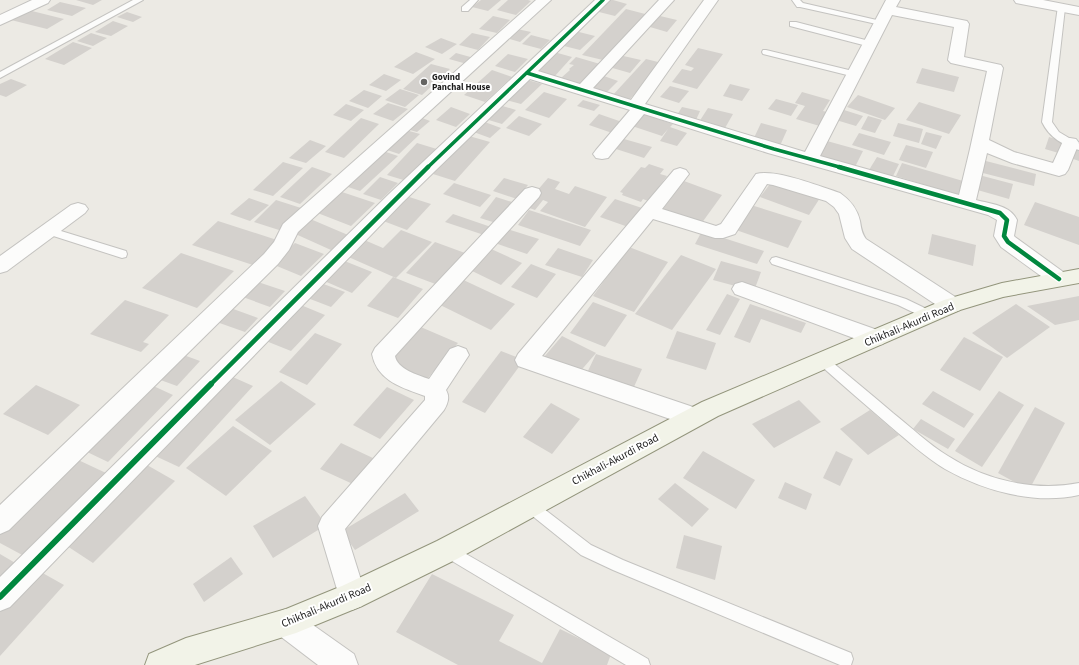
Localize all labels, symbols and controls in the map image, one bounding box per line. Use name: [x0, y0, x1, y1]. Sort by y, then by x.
place label: Govind Panchal House: [432, 71, 491, 94]
marker: Govind Panchal House: [419, 77, 429, 87]
street label: Chikhali-Akurdi Road: [862, 299, 957, 350]
street label: Chikhali-Akurdi Road: [569, 430, 661, 489]
street label: Chikhali-Akurdi Road: [279, 580, 374, 631]

